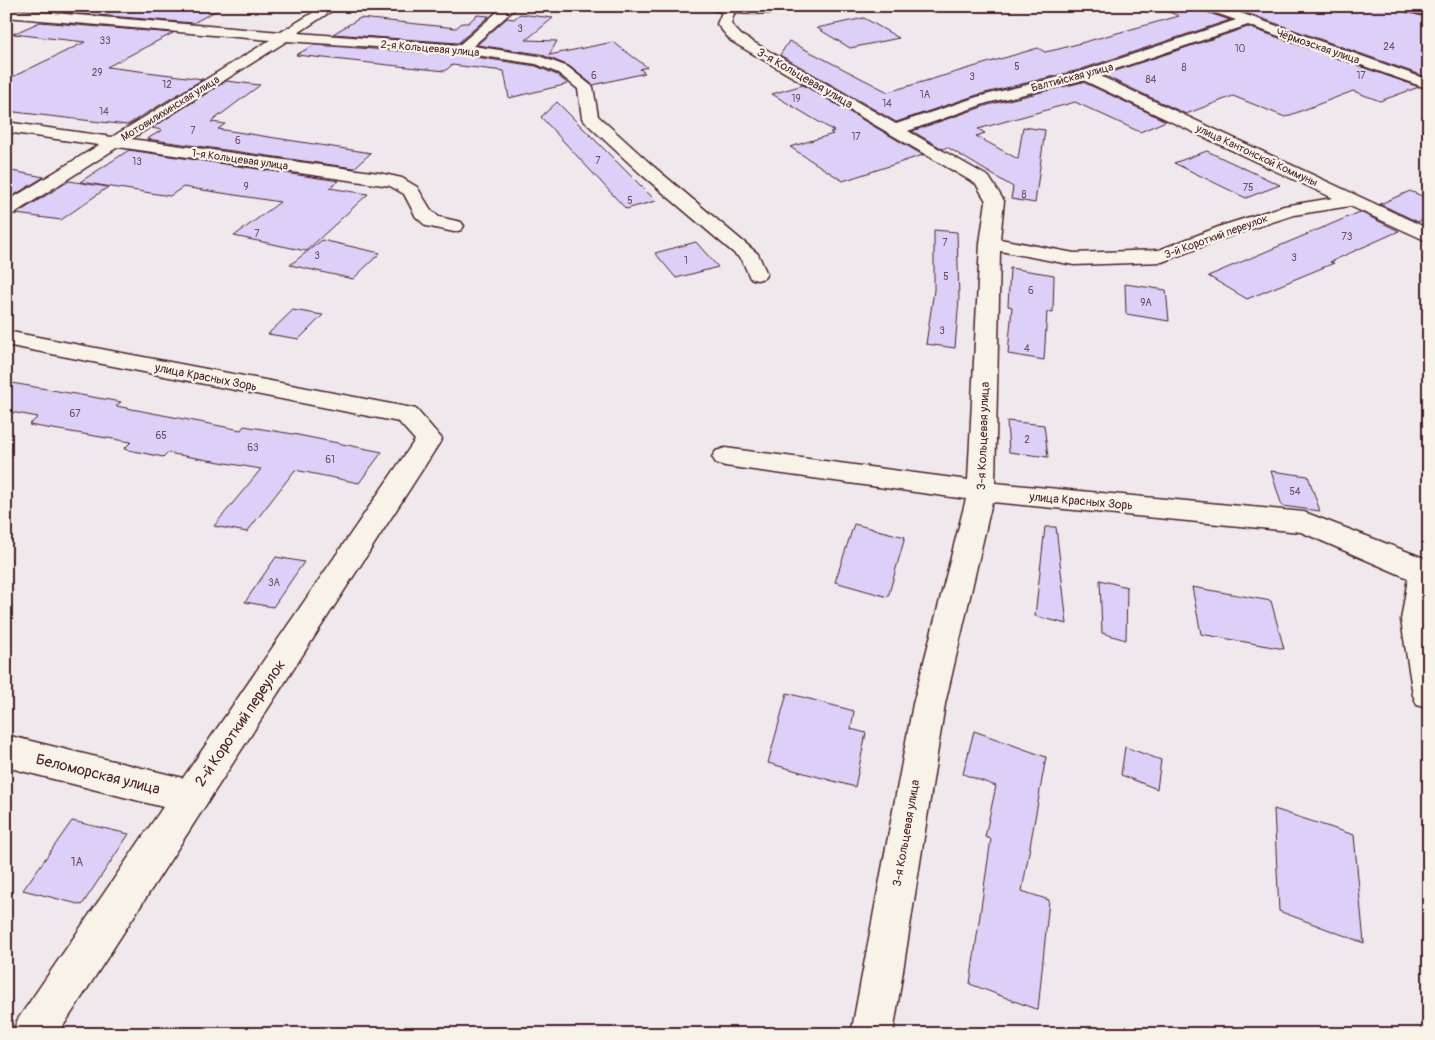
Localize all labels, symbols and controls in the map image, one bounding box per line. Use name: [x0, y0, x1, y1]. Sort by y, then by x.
house number: 3: [517, 23, 523, 35]
street label: Чёрмозская улица: [1274, 26, 1361, 67]
house number: 33: [99, 35, 111, 47]
street label: 2-я Кольцевая улица: [380, 38, 480, 59]
house number: 24: [1383, 41, 1395, 53]
house number: 10: [1235, 43, 1246, 55]
street label: 3-я Кольцевая улица: [754, 45, 856, 112]
street label: Балтийская улица: [1030, 60, 1115, 95]
house number: 5: [1014, 61, 1020, 73]
house number: 8: [1181, 62, 1187, 74]
house number: 29: [92, 67, 102, 79]
house number: 6: [591, 70, 597, 82]
house number: 17: [1356, 70, 1366, 82]
house number: 3: [969, 71, 975, 83]
street label: Мотовилихинская улица: [119, 73, 222, 144]
house number: 84: [1146, 74, 1157, 86]
house number: 12: [162, 79, 172, 91]
house number: 1А: [920, 89, 931, 101]
house number: 19: [791, 93, 801, 105]
house number: 14: [882, 98, 892, 110]
house number: 14: [99, 106, 109, 118]
street label: улица Кантонской Коммуны: [1193, 121, 1320, 189]
house number: 7: [190, 125, 196, 137]
house number: 17: [851, 131, 861, 143]
house number: 6: [235, 135, 241, 147]
street label: 1-я Кольцевая улица: [191, 146, 289, 173]
house number: 7: [595, 155, 601, 167]
house number: 13: [132, 156, 142, 168]
house number: 9: [243, 181, 249, 193]
house number: 75: [1243, 182, 1253, 194]
house number: 8: [1021, 189, 1027, 201]
house number: 5: [627, 195, 633, 207]
street label: 3-й Короткий переулок: [1163, 212, 1270, 261]
house number: 7: [254, 228, 260, 240]
house number: 73: [1342, 231, 1353, 243]
house number: 7: [942, 237, 948, 249]
house number: 3: [314, 250, 320, 262]
house number: 3: [1291, 252, 1297, 264]
house number: 1: [684, 255, 688, 267]
house number: 5: [943, 271, 949, 283]
house number: 6: [1028, 285, 1034, 297]
house number: 9А: [1140, 297, 1152, 309]
house number: 3: [939, 325, 945, 337]
house number: 4: [1024, 343, 1030, 355]
street label: улица Красных Зорь: [153, 360, 258, 395]
street label: 3-я Кольцевая улица: [974, 381, 993, 490]
house number: 67: [69, 408, 81, 420]
house number: 65: [155, 430, 167, 442]
house number: 2: [1024, 434, 1030, 446]
house number: 63: [247, 442, 259, 454]
house number: 61: [325, 454, 335, 466]
house number: 54: [1289, 486, 1301, 498]
street label: улица Красных Зорь: [1028, 489, 1133, 513]
house number: 3А: [268, 577, 281, 589]
street label: 2-й Короткий переулок: [191, 656, 290, 790]
street label: Беломорская улица: [34, 750, 162, 799]
street label: 3-я Кольцевая улица: [890, 778, 923, 888]
house number: 1А: [71, 855, 83, 870]

